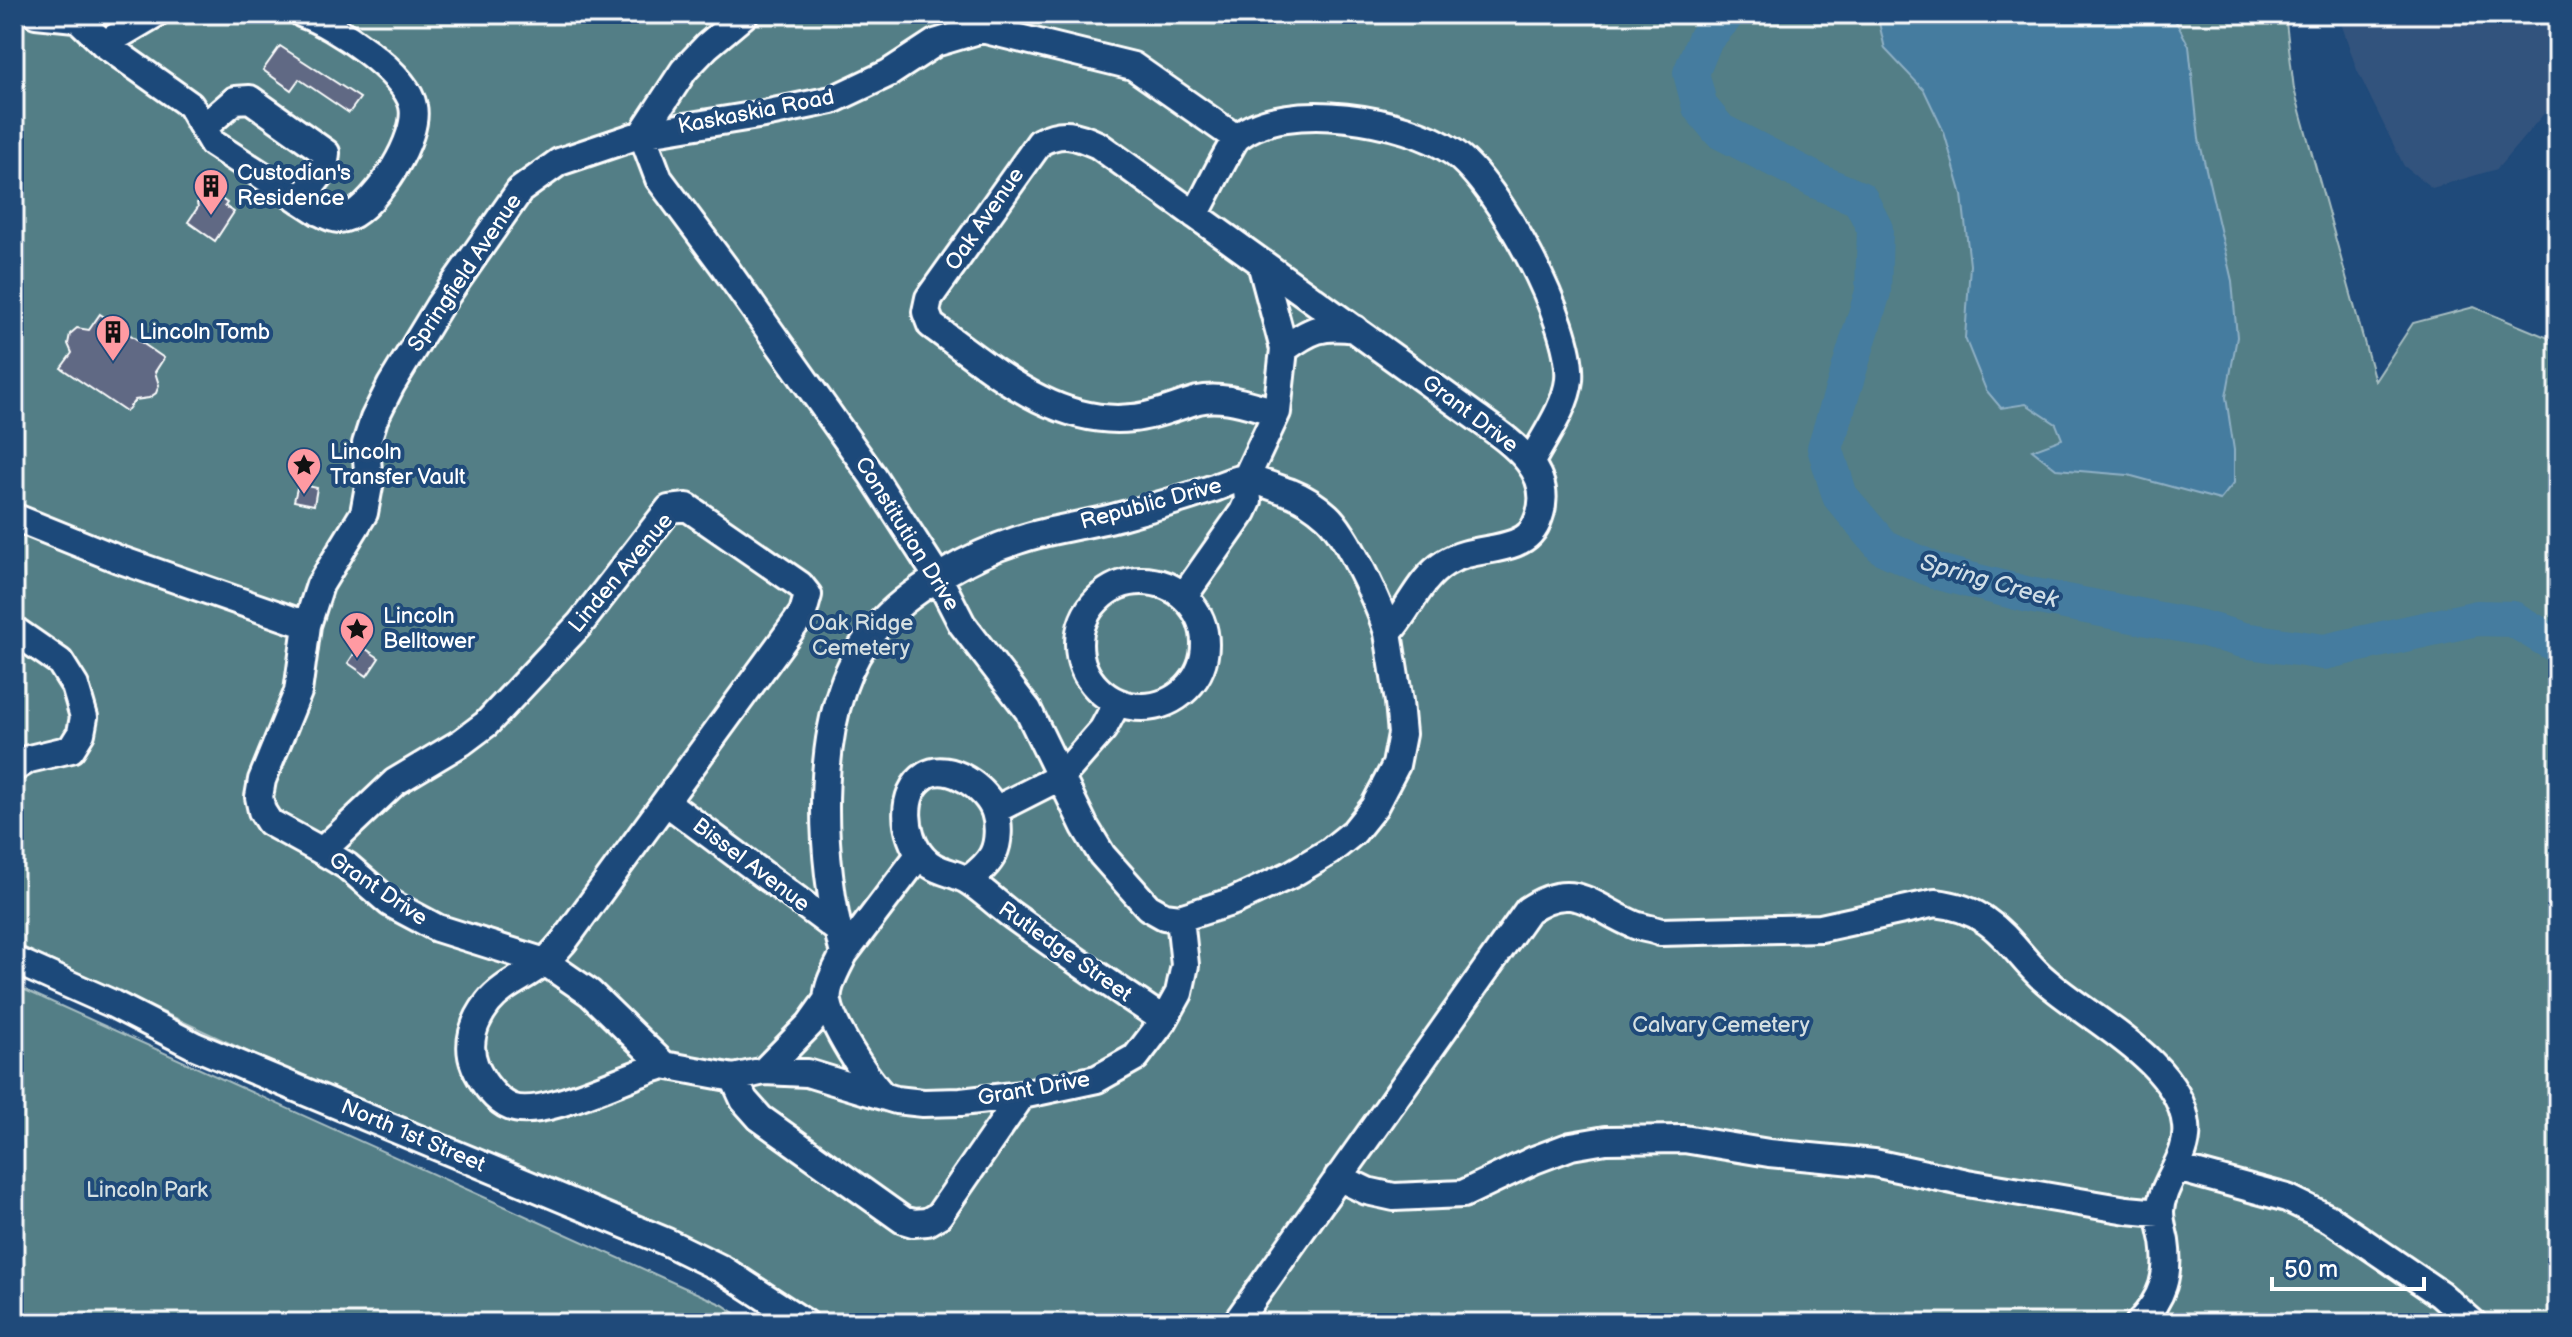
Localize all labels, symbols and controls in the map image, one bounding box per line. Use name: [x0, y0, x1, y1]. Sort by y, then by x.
street label: Kaskaskia Road: [676, 84, 836, 140]
place label: Custodian's Residence: [237, 160, 351, 212]
street label: Oak Avenue: [940, 162, 1030, 276]
building icon: Custodian's Residence: [192, 167, 230, 217]
street label: Springfield Avenue: [402, 189, 528, 357]
building icon: Lincoln Tomb: [94, 313, 132, 363]
place label: Lincoln Tomb: [139, 319, 270, 346]
street label: Grant Drive: [1417, 369, 1523, 459]
place label: Lincoln Transfer Vault: [330, 439, 466, 491]
place icon: Lincoln Transfer Vault: [285, 446, 323, 496]
street label: Constitution Drive: [849, 452, 965, 616]
street label: Republic Drive: [1077, 472, 1225, 536]
street label: Linden Avenue: [563, 508, 679, 638]
water label: Spring Creek: [1917, 547, 2062, 615]
place label: Lincoln Belltower: [383, 603, 476, 655]
place icon: Lincoln Belltower: [338, 610, 376, 660]
park label: Oak Ridge Cemetery: [809, 610, 913, 662]
street label: Bissel Avenue: [687, 812, 815, 918]
street label: Grant Drive: [323, 846, 433, 932]
street label: Rutledge Street: [993, 896, 1137, 1008]
park label: Calvary Cemetery: [1632, 1012, 1810, 1039]
street label: Grant Drive: [976, 1066, 1092, 1112]
street label: North 1st Street: [337, 1093, 489, 1179]
park label: Lincoln Park: [86, 1177, 208, 1204]
scale bar: [2272, 1241, 2424, 1291]
text: 50 m: [2284, 1255, 2338, 1284]

